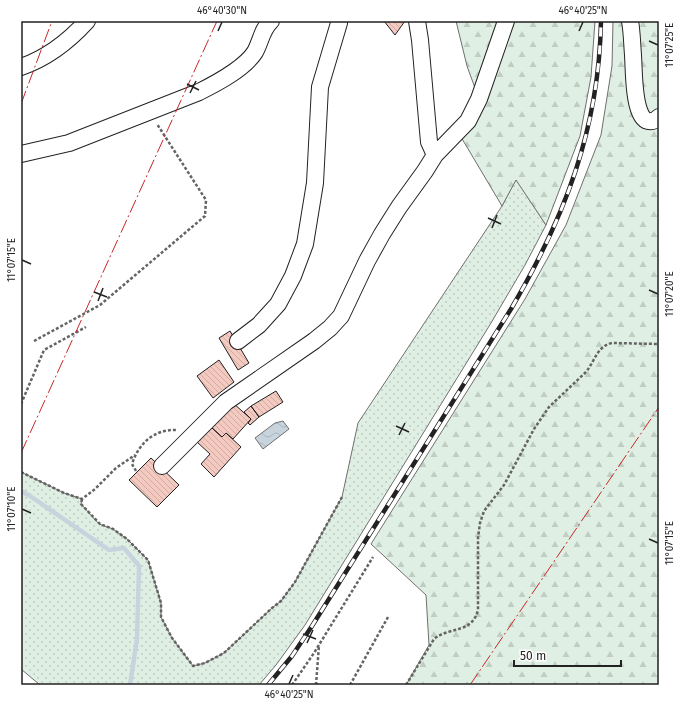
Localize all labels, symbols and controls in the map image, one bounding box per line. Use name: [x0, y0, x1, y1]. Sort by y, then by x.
text: 46°40'30"N: [197, 5, 247, 17]
text: 46°40'25"N: [558, 5, 608, 17]
text: 11°07'25"E: [664, 23, 676, 67]
text: 11°07'15"E: [6, 238, 18, 282]
text: 11°07'20"E: [664, 271, 676, 317]
text: 11°07'10"E: [6, 487, 18, 532]
text: 11°07'15"E: [664, 521, 676, 565]
scale bar: [514, 642, 621, 668]
text: 50 m: [520, 649, 546, 663]
text: 46°40'25"N: [264, 689, 314, 701]

